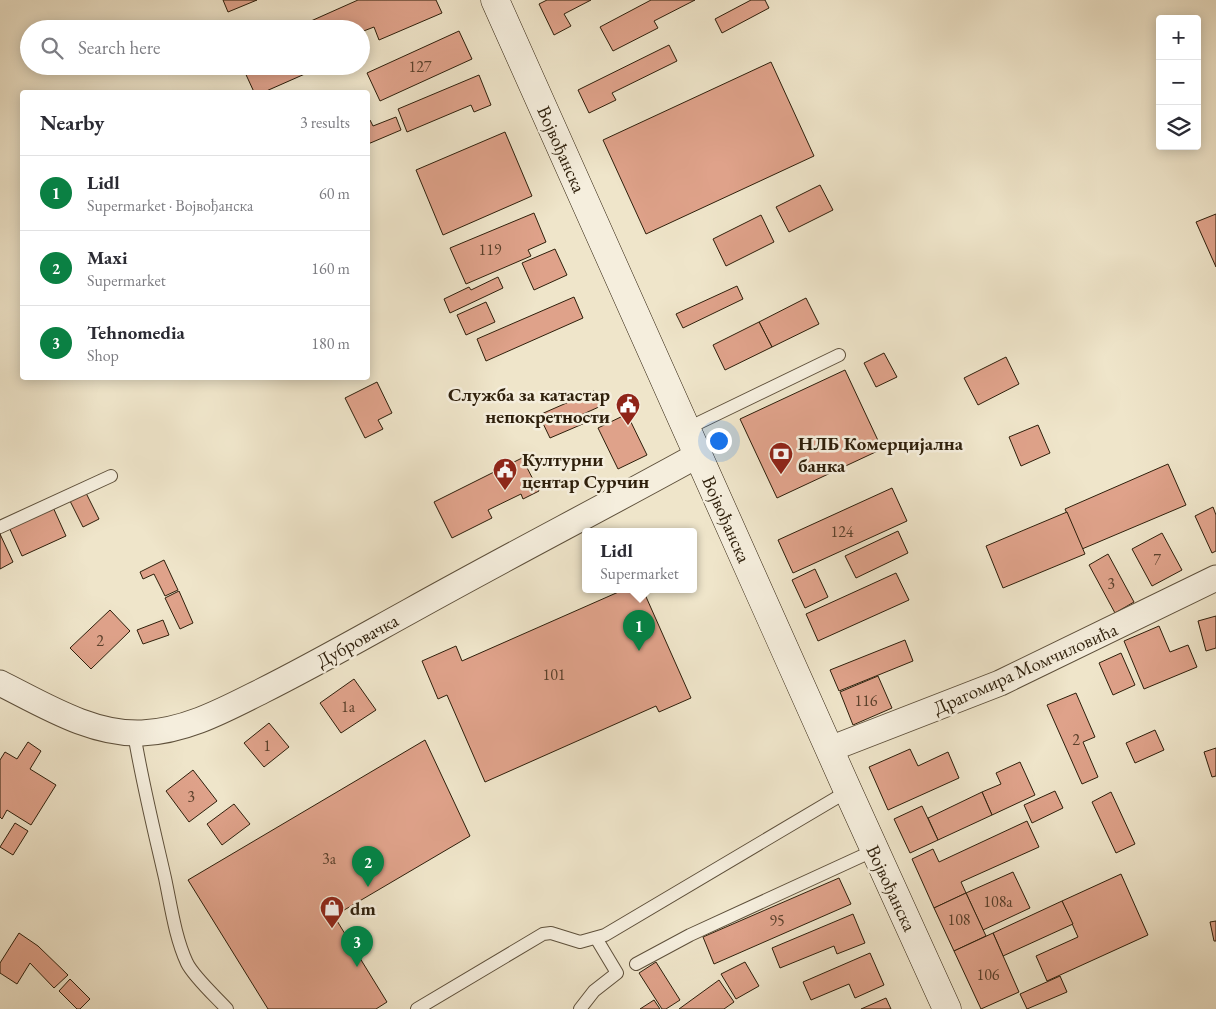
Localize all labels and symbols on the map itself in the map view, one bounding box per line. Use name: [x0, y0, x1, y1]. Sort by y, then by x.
house number: 127: [408, 56, 432, 77]
street label: Војвођанска: [531, 102, 592, 197]
house number: 119: [478, 239, 502, 260]
place label: Служба за катастар непокретности: [448, 382, 611, 429]
public building icon: Служба за катастар непокретности: [615, 392, 641, 426]
your location: [706, 428, 732, 454]
place label: НЛБ Комерцијална банка: [798, 431, 964, 478]
bank icon: НЛБ Комерцијална банка: [768, 441, 794, 475]
place label: Културни центар Сурчин: [522, 447, 649, 494]
public building icon: Културни центар Сурчин: [492, 457, 518, 491]
street label: Војвођанска: [696, 472, 757, 567]
house number: 124: [830, 521, 854, 542]
house number: 7: [1153, 549, 1161, 570]
house number: 3: [1107, 573, 1115, 594]
street label: Дубровачка: [312, 607, 403, 673]
pin: 1: [623, 610, 655, 651]
street label: Драгомира Момчиловића: [929, 616, 1122, 720]
house number: 2: [96, 630, 104, 651]
house number: 101: [542, 664, 566, 685]
house number: 116: [854, 690, 878, 711]
house number: 1a: [341, 696, 356, 717]
house number: 2: [1072, 729, 1080, 750]
house number: 1: [263, 735, 271, 756]
house number: 3: [187, 786, 195, 807]
street label: Војвођанска: [861, 841, 923, 936]
pin: 2: [352, 846, 384, 887]
house number: 3a: [322, 848, 337, 869]
house number: 108a: [983, 891, 1013, 912]
shop icon: dm: [319, 895, 345, 929]
place label: dm: [350, 896, 377, 921]
house number: 108: [947, 909, 971, 930]
house number: 95: [769, 910, 785, 931]
pin: 3: [341, 926, 373, 967]
house number: 106: [976, 964, 1000, 985]

